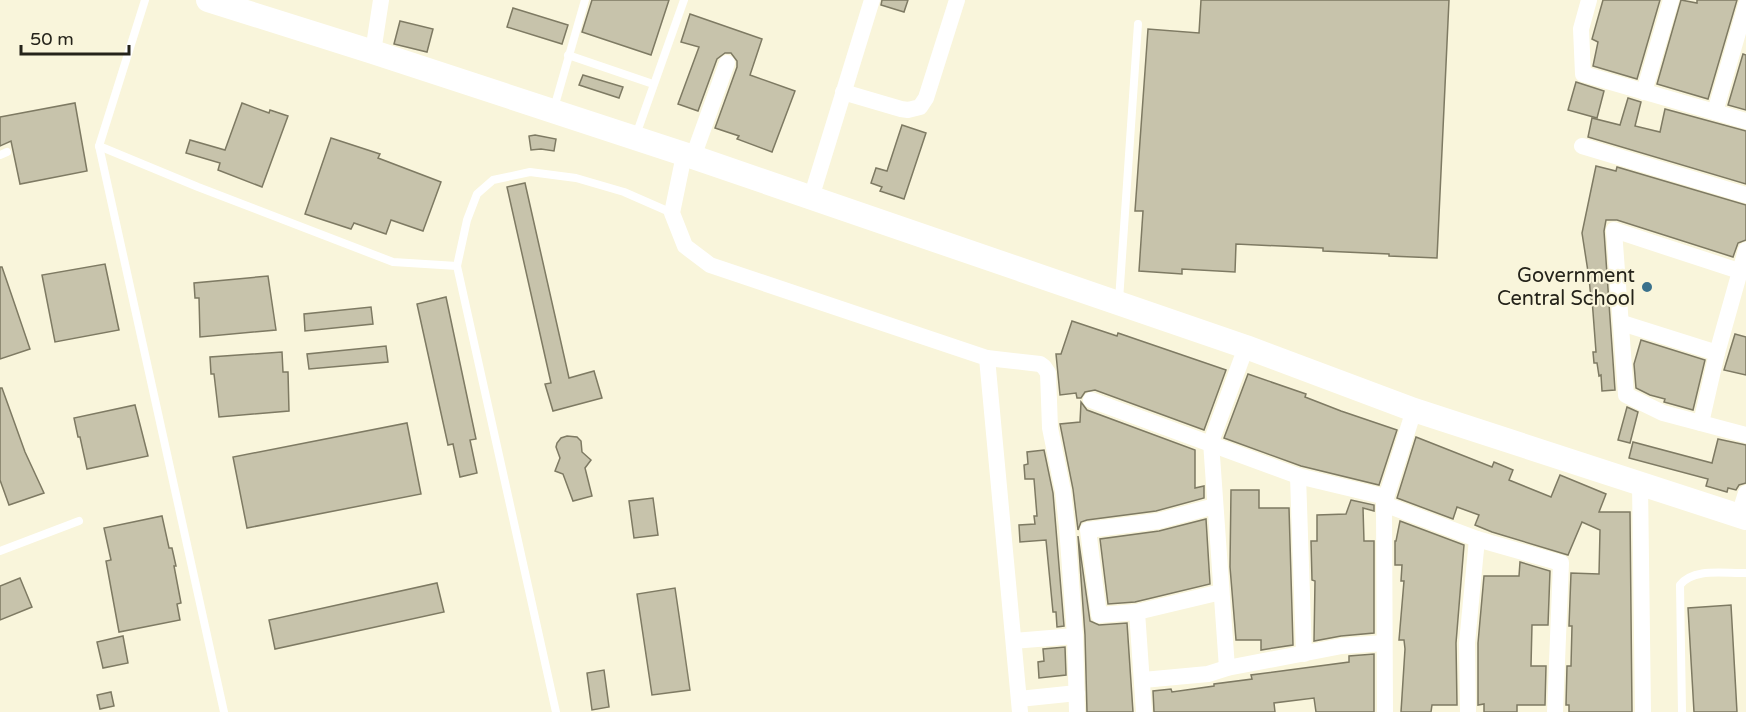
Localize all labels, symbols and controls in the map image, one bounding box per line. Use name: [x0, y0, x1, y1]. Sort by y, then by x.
scale bar: [21, 18, 129, 56]
text: 50 m: [30, 28, 74, 50]
place label: Government Central School: [1497, 264, 1635, 311]
marker: Government Central School: [1640, 280, 1654, 294]

